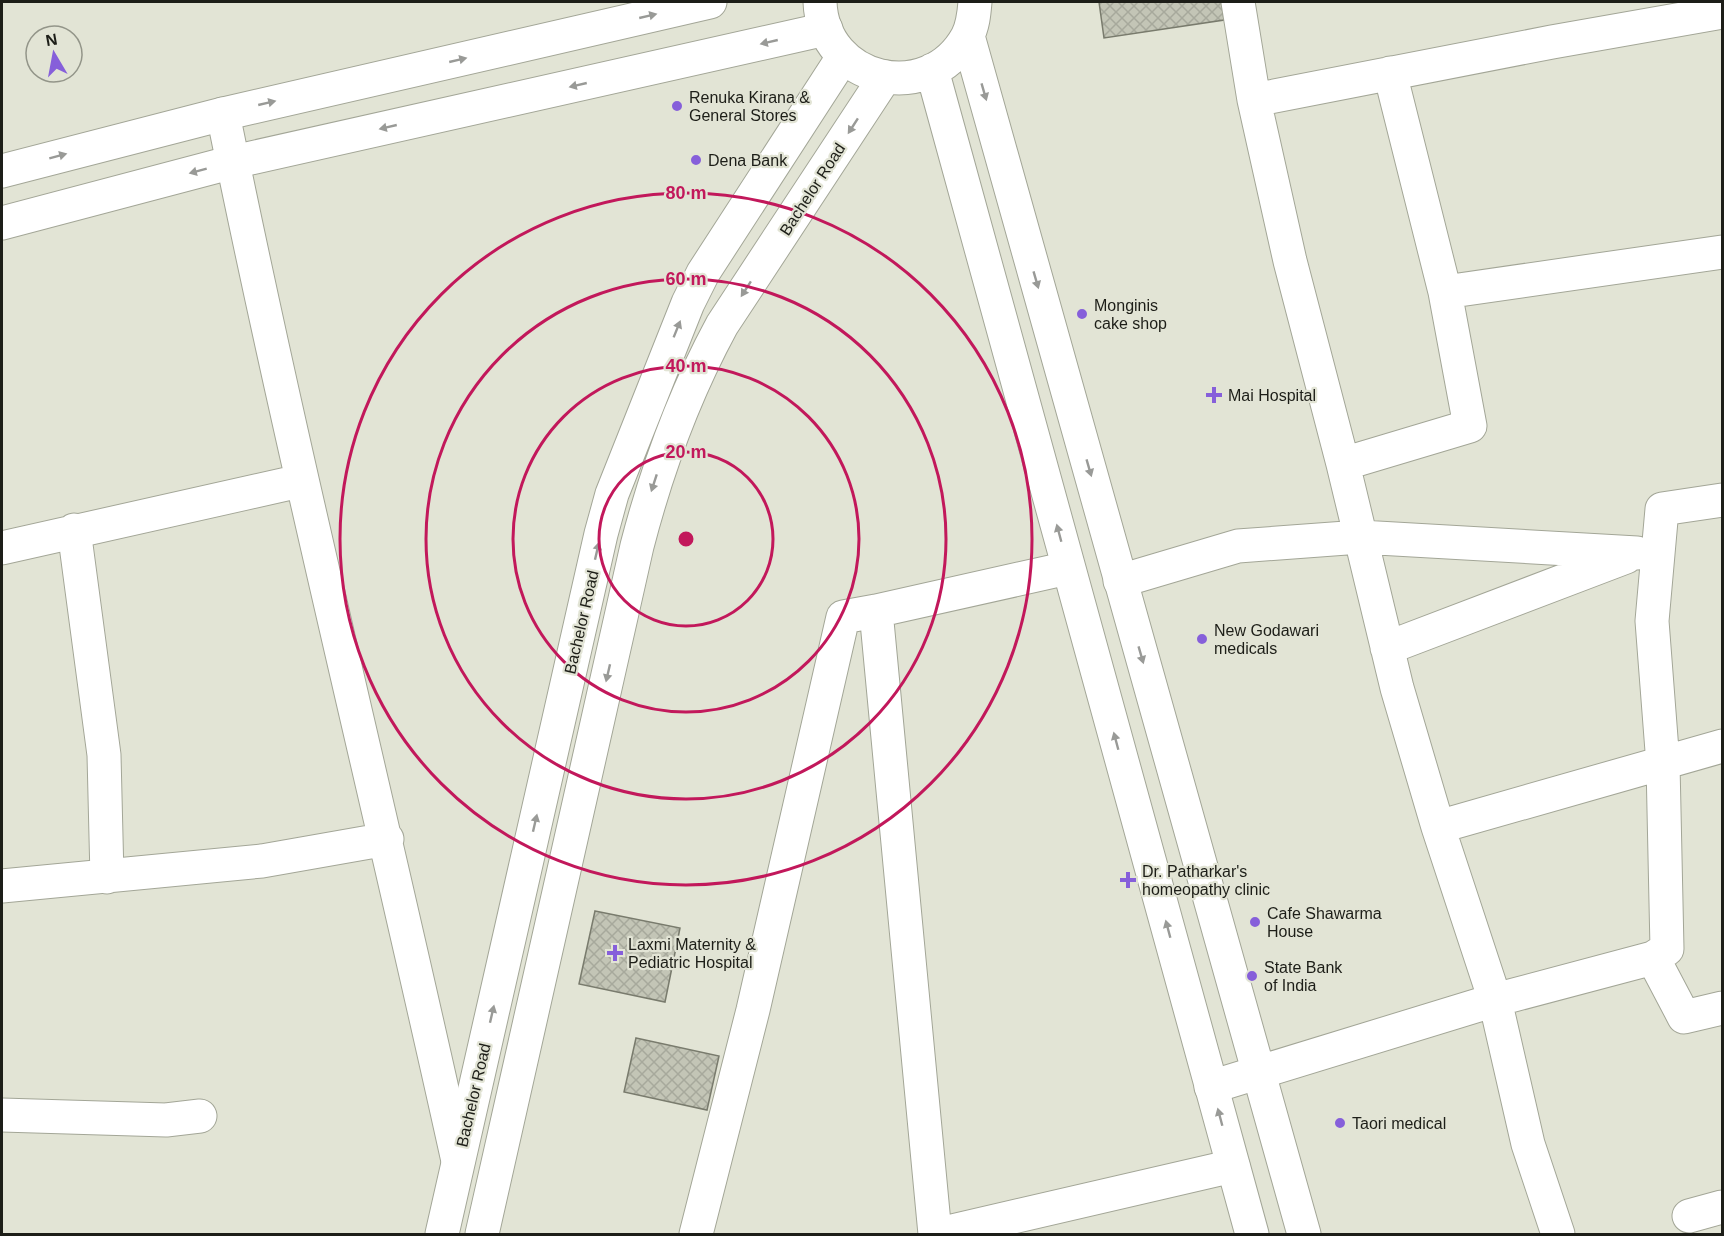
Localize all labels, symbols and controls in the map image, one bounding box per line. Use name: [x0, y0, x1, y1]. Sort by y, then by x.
one-way arrow: [638, 10, 657, 20]
north arrow: [24, 24, 84, 84]
text: N: [44, 30, 59, 49]
one-way arrow: [759, 38, 778, 47]
one-way arrow: [448, 54, 467, 64]
one-way arrow: [569, 80, 588, 90]
one-way arrow: [979, 83, 989, 101]
place label: Renuka Kirana & General Stores: [689, 89, 810, 124]
one-way arrow: [258, 98, 277, 108]
marker: Renuka Kirana & General Stores: [670, 99, 684, 113]
one-way arrow: [848, 118, 859, 134]
one-way arrow: [379, 123, 397, 133]
street label: Bachelor Road: [776, 140, 848, 238]
one-way arrow: [49, 151, 67, 161]
place label: Dena Bank: [708, 152, 788, 169]
marker: Dena Bank: [689, 153, 703, 167]
one-way arrow: [189, 167, 207, 177]
text: 80 m: [665, 183, 707, 203]
text: 60 m: [665, 269, 707, 289]
one-way arrow: [1032, 271, 1041, 289]
one-way arrow: [740, 280, 752, 296]
place label: Monginis cake shop: [1094, 297, 1167, 332]
marker: Monginis cake shop: [1075, 307, 1089, 321]
one-way arrow: [672, 319, 682, 337]
text: 40 m: [665, 356, 707, 376]
marker: Mai Hospital: [1205, 386, 1223, 404]
place label: Mai Hospital: [1228, 387, 1316, 404]
text: 20 m: [665, 442, 707, 462]
one-way arrow: [1084, 459, 1094, 477]
one-way arrow: [649, 474, 659, 492]
one-way arrow: [1053, 524, 1063, 542]
centre of rings: [676, 529, 696, 549]
one-way arrow: [593, 542, 603, 561]
street label: Bachelor Road: [561, 569, 602, 676]
place label: New Godawari medicals: [1214, 622, 1319, 657]
marker: New Godawari medicals: [1195, 632, 1209, 646]
one-way arrow: [1137, 647, 1146, 665]
one-way arrow: [603, 663, 612, 682]
one-way arrow: [1111, 732, 1120, 750]
one-way arrow: [531, 814, 541, 833]
place label: Dr. Patharkar's homeopathy clinic: [1142, 863, 1270, 898]
marker: Dr. Patharkar's homeopathy clinic: [1119, 871, 1137, 889]
place label: Cafe Shawarma House: [1267, 905, 1382, 940]
marker: Cafe Shawarma House: [1248, 915, 1262, 929]
one-way arrow: [1163, 920, 1172, 938]
place label: Laxmi Maternity & Pediatric Hospital: [628, 936, 756, 971]
marker: Laxmi Maternity & Pediatric Hospital: [606, 944, 624, 962]
place label: State Bank of India: [1264, 959, 1343, 994]
marker: State Bank of India: [1245, 969, 1259, 983]
one-way arrow: [487, 1004, 497, 1023]
street label: Bachelor Road: [453, 1042, 494, 1149]
one-way arrow: [1215, 1108, 1224, 1126]
place label: Taori medical: [1352, 1115, 1446, 1132]
marker: Taori medical: [1333, 1116, 1347, 1130]

